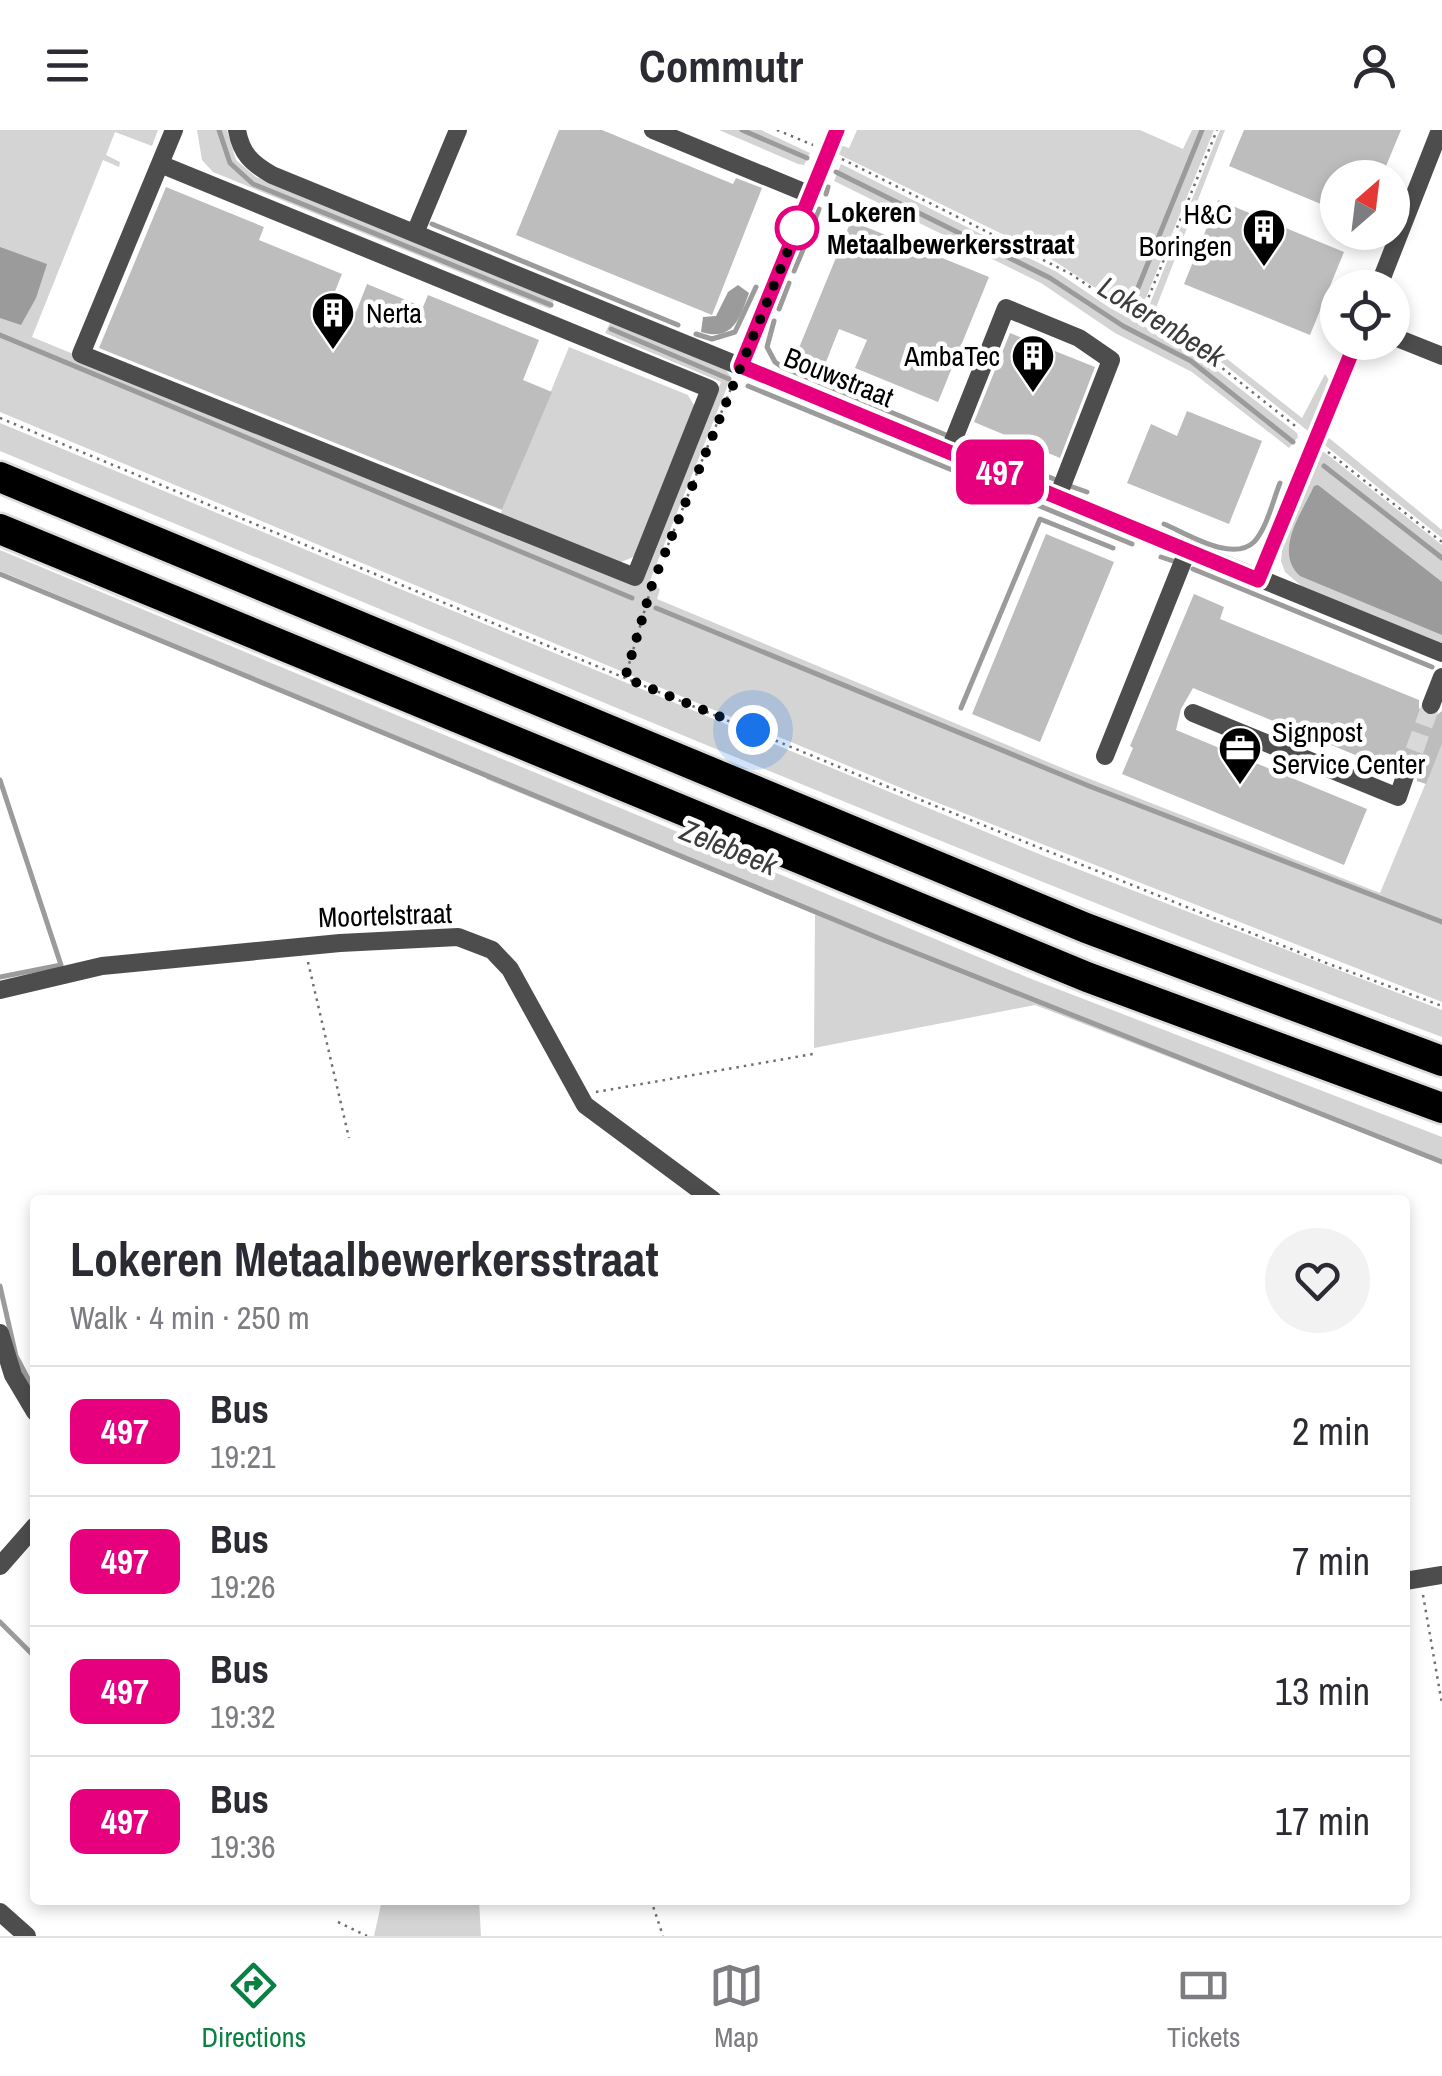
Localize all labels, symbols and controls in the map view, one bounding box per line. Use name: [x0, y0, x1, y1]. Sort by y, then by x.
text: Commutr: [639, 35, 803, 96]
icon: menu: [40, 38, 95, 93]
icon: person: [1347, 38, 1402, 93]
north arrow: [1320, 160, 1410, 250]
map controls: [1320, 160, 1410, 360]
place label: Lokeren Metaalbewerkersstraat: [827, 193, 1075, 263]
place label: H&C Boringen: [1139, 195, 1232, 265]
marker: Lokeren Metaalbewerkersstraat: [776, 207, 818, 249]
building icon: H&C Boringen: [1241, 207, 1287, 268]
water label: Lokerenbeek: [1091, 266, 1234, 377]
button: locate: [1320, 270, 1410, 360]
building icon: Nerta: [310, 290, 356, 351]
place label: Nerta: [366, 294, 422, 332]
building icon: AmbaTec: [1010, 333, 1056, 394]
place label: AmbaTec: [903, 337, 1000, 375]
street label: Bouwstraat: [779, 338, 899, 416]
line badge: 497: [942, 440, 1058, 504]
text: 497: [976, 449, 1024, 496]
your location: [728, 705, 778, 755]
place label: Signpost Service Center: [1272, 713, 1425, 783]
office icon: Signpost Service Center: [1217, 725, 1263, 786]
water label: Zelebeek: [674, 809, 785, 885]
street label: Moortelstraat: [317, 894, 453, 936]
text: Lokeren Metaalbewerkersstraat: [70, 1226, 658, 1291]
button: heart: [1265, 1228, 1370, 1333]
text: Walk · 4 min · 250 m: [70, 1296, 310, 1339]
text: Bus: [210, 1384, 269, 1435]
text: 2 min: [1292, 1406, 1370, 1457]
text: 497: [101, 1408, 149, 1455]
text: 19:21: [210, 1435, 276, 1478]
text: Bus: [210, 1514, 269, 1565]
text: 7 min: [1292, 1536, 1370, 1587]
text: 497: [101, 1538, 149, 1585]
text: 19:26: [210, 1565, 276, 1608]
text: Bus: [210, 1644, 269, 1695]
text: 13 min: [1275, 1666, 1370, 1717]
text: 497: [101, 1668, 149, 1715]
text: 19:32: [210, 1695, 276, 1738]
text: Bus: [210, 1774, 269, 1825]
text: 17 min: [1275, 1796, 1370, 1847]
text: 497: [101, 1798, 149, 1845]
text: 19:36: [210, 1825, 276, 1868]
tab: Directions: [201, 1958, 306, 2056]
tab: Map: [709, 1958, 764, 2056]
tab: Tickets: [1167, 1958, 1241, 2056]

